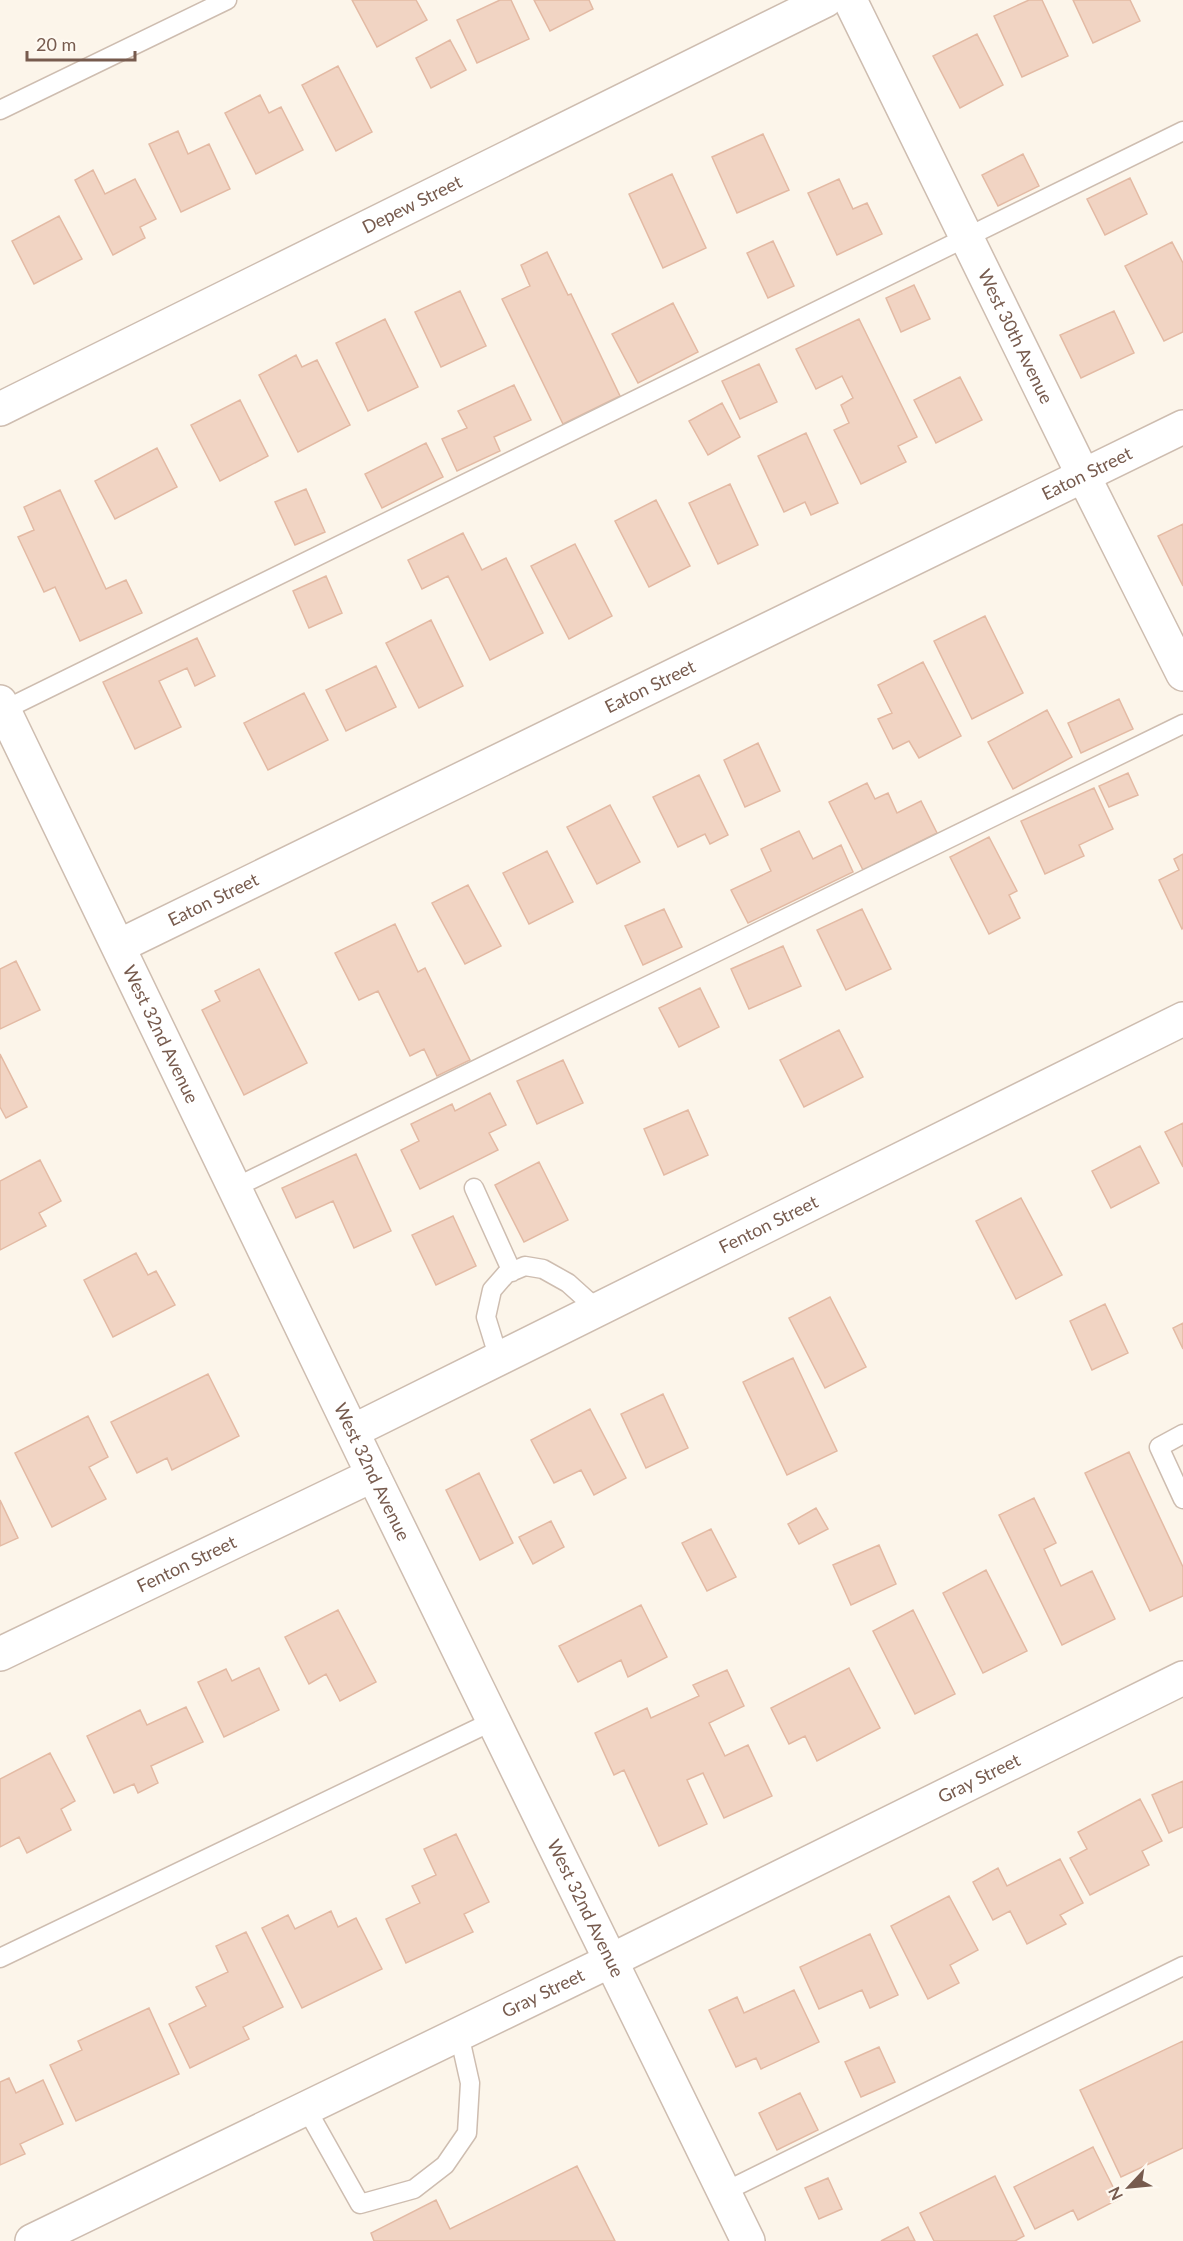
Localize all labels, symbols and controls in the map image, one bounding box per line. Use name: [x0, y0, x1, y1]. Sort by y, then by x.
scale bar: [27, 24, 135, 62]
text: 20 m: [36, 33, 76, 55]
street label: Depew Street: [358, 170, 466, 238]
street label: West 30th Avenue: [974, 265, 1058, 407]
street label: Eaton Street: [1038, 441, 1136, 504]
street label: Eaton Street: [601, 654, 699, 717]
street label: Eaton Street: [164, 867, 262, 930]
street label: West 32nd Avenue: [119, 961, 204, 1107]
street label: Fenton Street: [715, 1190, 822, 1258]
street label: West 32nd Avenue: [330, 1399, 415, 1544]
street label: Fenton Street: [133, 1530, 240, 1597]
street label: Gray Street: [934, 1748, 1024, 1807]
street label: West 32nd Avenue: [543, 1836, 629, 1981]
street label: Gray Street: [498, 1963, 588, 2022]
north arrow: [1099, 2157, 1159, 2217]
text: N: [1104, 2184, 1126, 2203]

